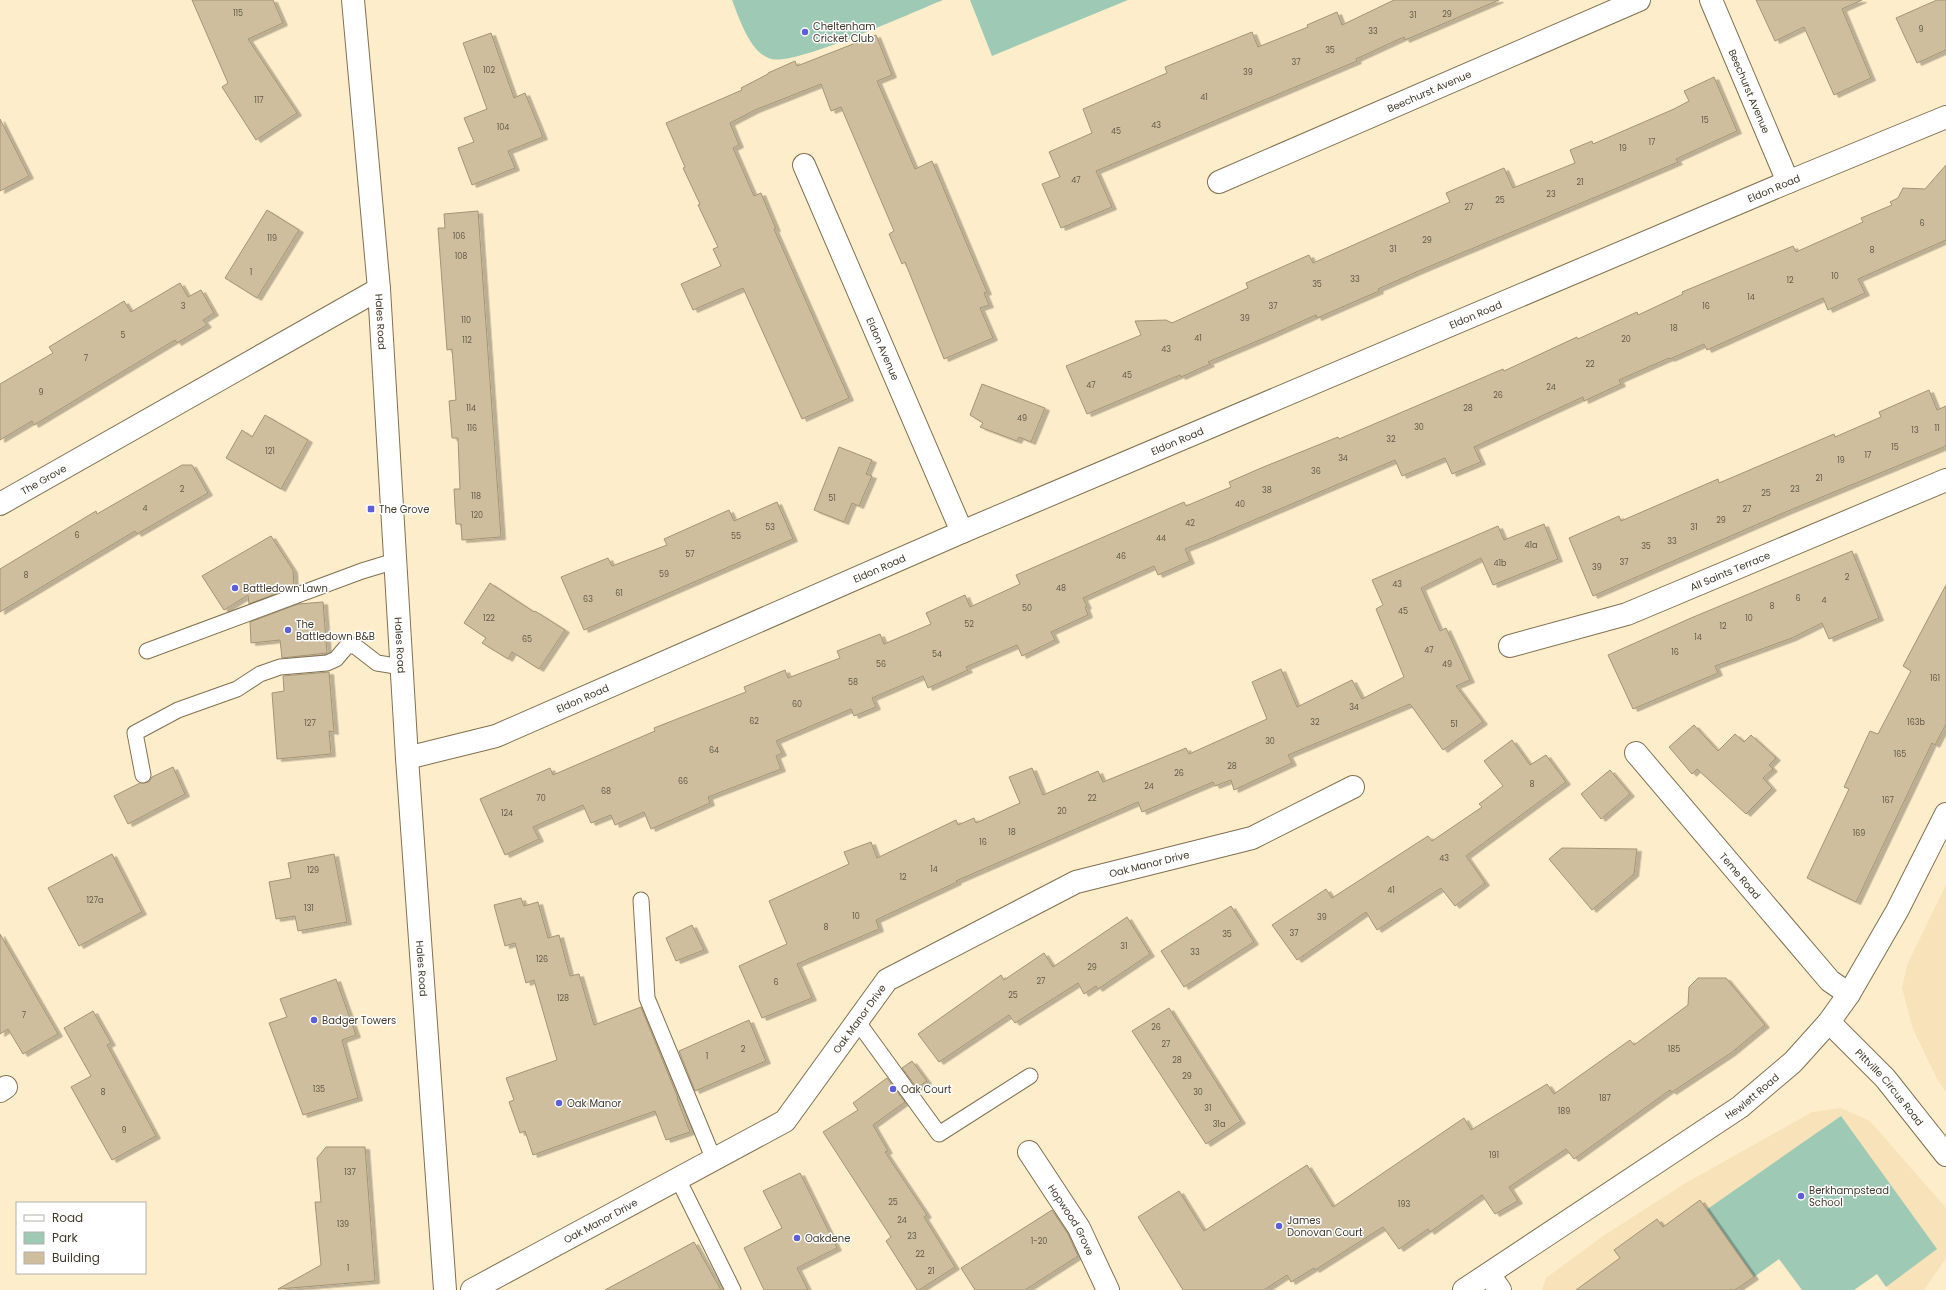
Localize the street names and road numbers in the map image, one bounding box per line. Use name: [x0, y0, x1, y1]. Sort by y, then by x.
street label: Beechurst Avenue: [1725, 47, 1774, 136]
street label: Beechurst Avenue: [1385, 67, 1474, 116]
street label: Eldon Road: [1745, 171, 1803, 206]
street label: Hales Road: [371, 293, 390, 350]
street label: Eldon Road: [1447, 297, 1504, 333]
street label: Eldon Avenue: [862, 315, 903, 383]
street label: Eldon Road: [1149, 424, 1206, 459]
street label: The Grove: [18, 461, 69, 499]
street label: All Saints Terrace: [1688, 548, 1773, 595]
street label: Eldon Road: [851, 551, 908, 587]
street label: Hales Road: [391, 617, 409, 674]
street label: Eldon Road: [554, 681, 611, 717]
street label: Oak Manor Drive: [1108, 847, 1191, 881]
street label: Teme Road: [1716, 849, 1764, 902]
street label: Hales Road: [412, 940, 431, 997]
street label: Oak Manor Drive: [829, 981, 890, 1057]
street label: Pittville Circus Road: [1852, 1045, 1927, 1129]
street label: Hewlett Road: [1722, 1070, 1782, 1123]
street label: Hopwood Grove: [1044, 1181, 1098, 1258]
street label: Oak Manor Drive: [561, 1195, 640, 1247]

